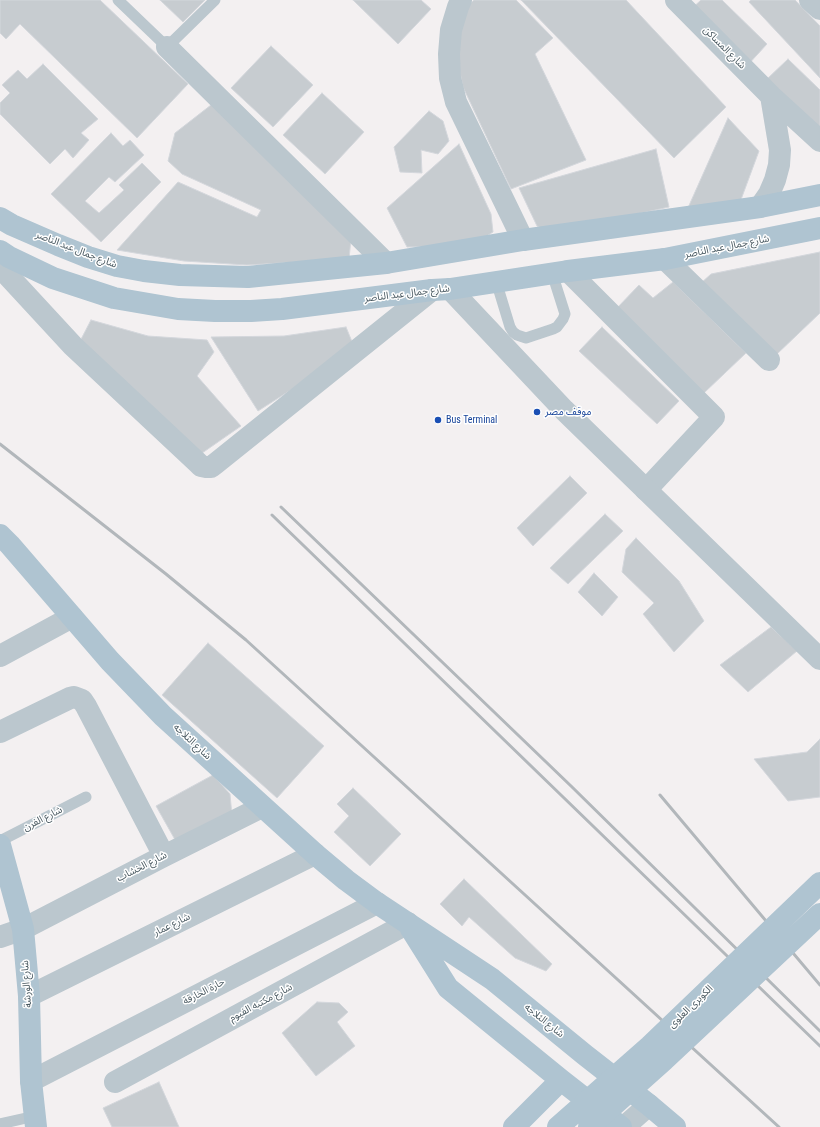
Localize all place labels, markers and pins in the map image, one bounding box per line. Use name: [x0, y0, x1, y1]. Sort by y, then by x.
place label: موقف مصر: [545, 406, 591, 418]
marker: موقف مصر: [532, 407, 542, 417]
place label: Bus Terminal: [446, 414, 497, 426]
marker: Bus Terminal: [433, 415, 443, 425]

